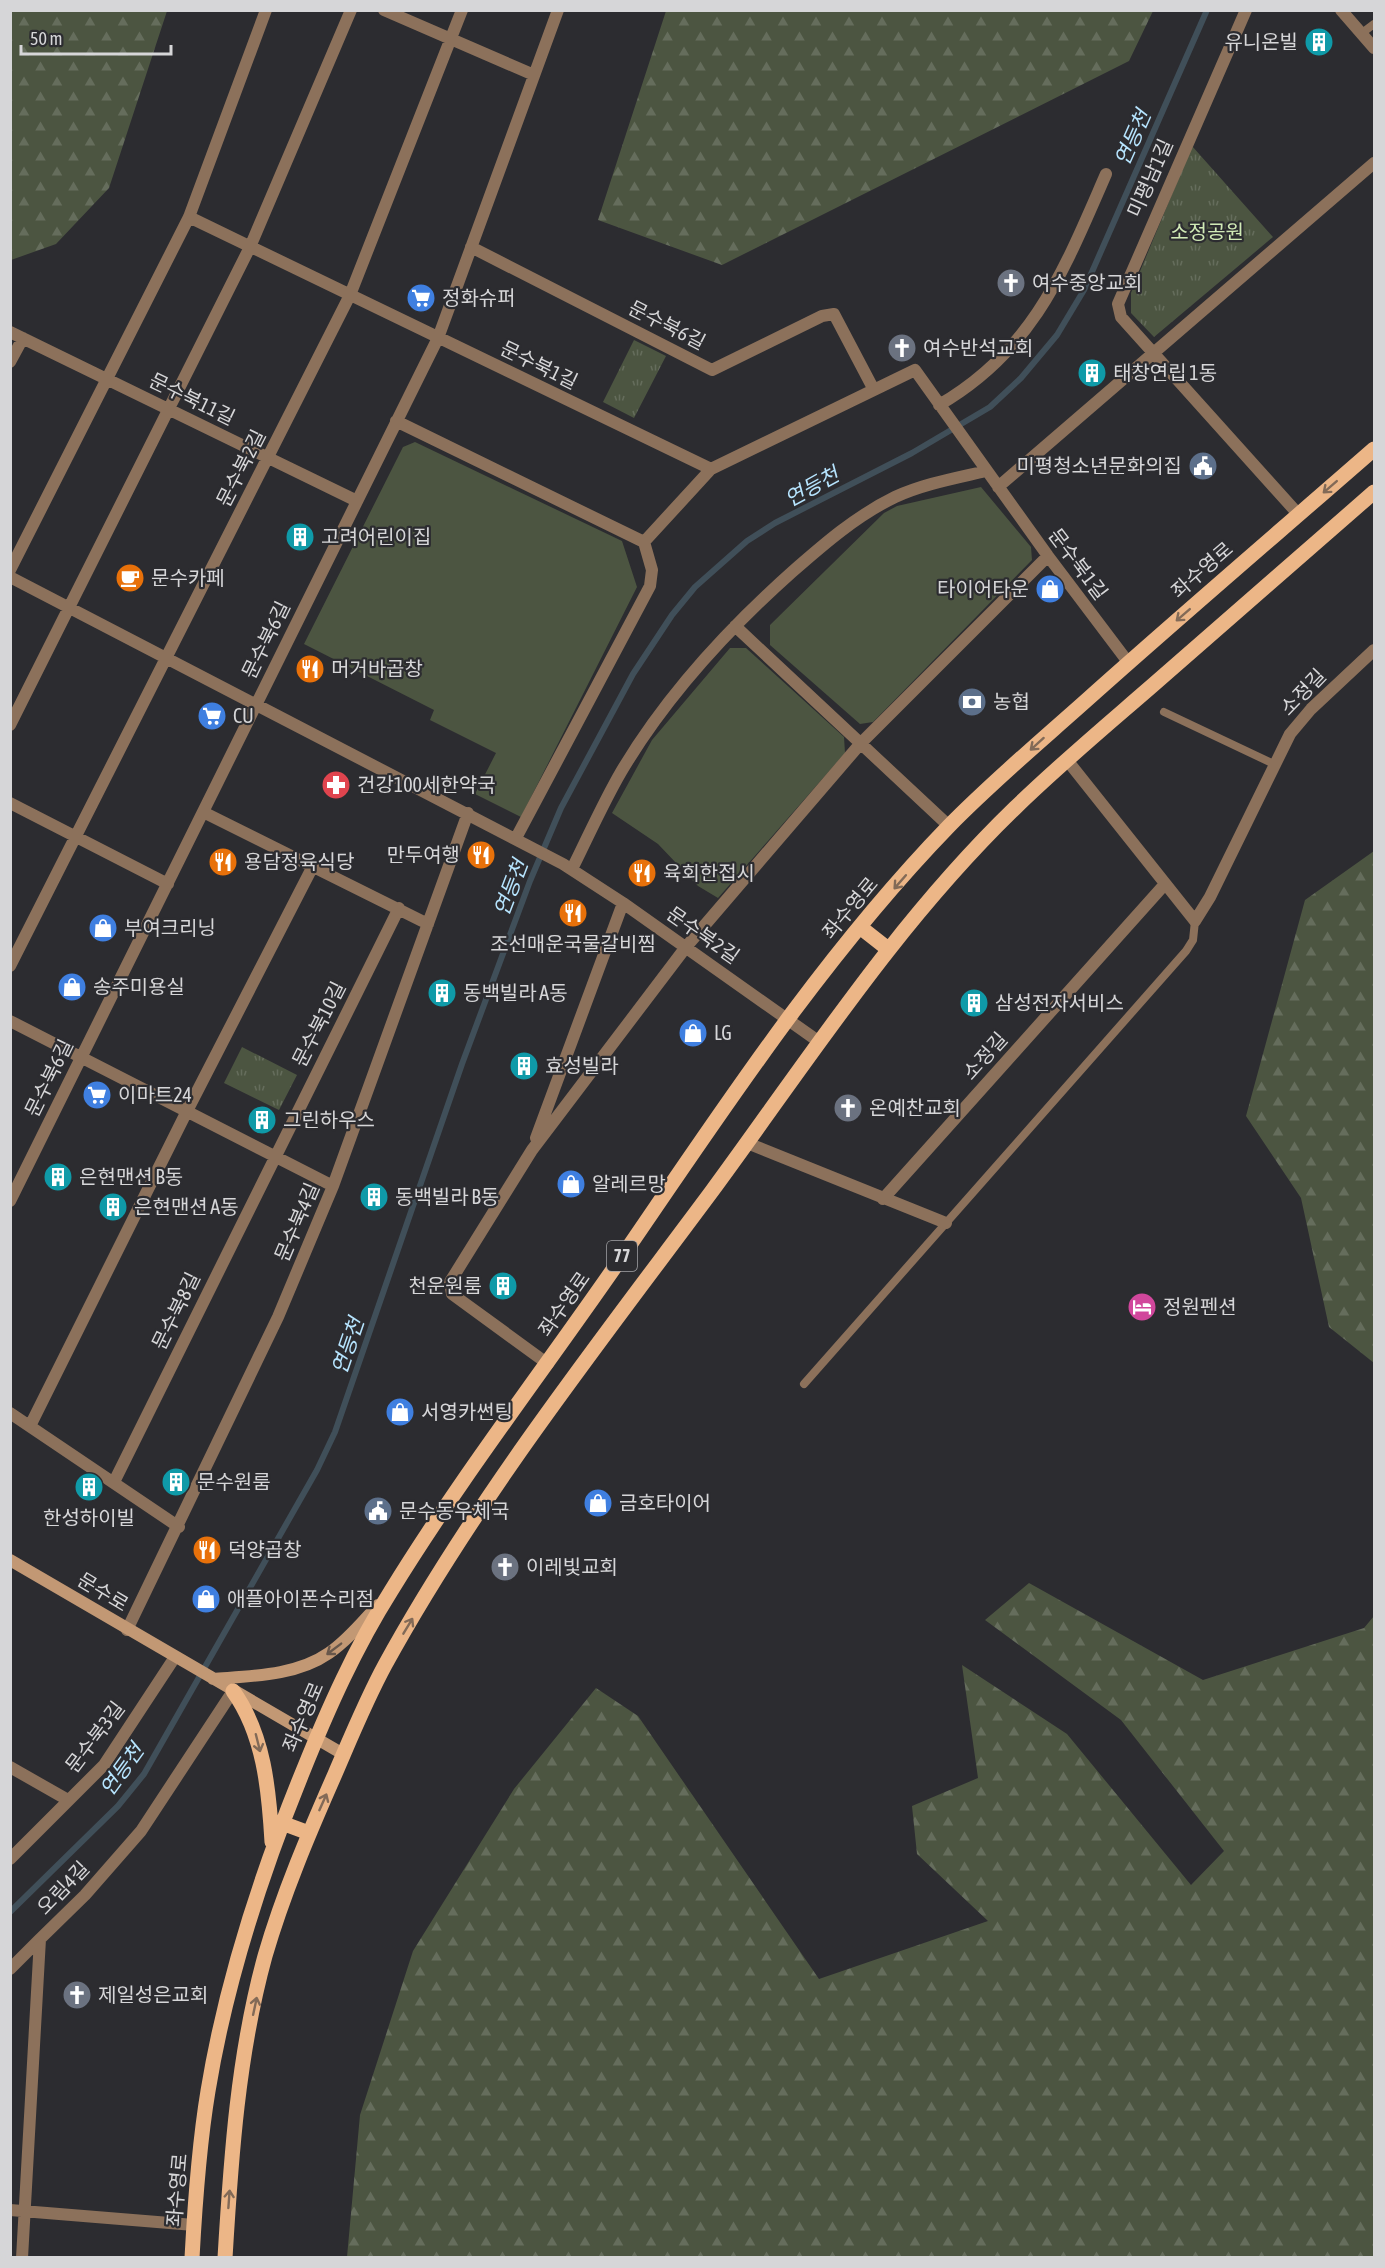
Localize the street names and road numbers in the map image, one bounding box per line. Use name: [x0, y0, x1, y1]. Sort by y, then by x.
street label: 미평남1길: [1122, 135, 1177, 220]
street label: 문수북6길: [625, 295, 709, 354]
street label: 문수북1길: [497, 336, 582, 393]
street label: 문수북11길: [146, 368, 239, 429]
street label: 문수북2길: [211, 426, 270, 510]
street label: 문수북1길: [1044, 524, 1113, 604]
street label: 좌수영로: [1166, 537, 1237, 602]
street label: 문수북6길: [237, 597, 294, 682]
street label: 소정길: [1275, 664, 1330, 719]
street label: 좌수영로: [817, 872, 882, 943]
street label: 문수북2길: [663, 901, 744, 968]
street label: 문수북10길: [287, 977, 350, 1070]
street label: 소정길: [958, 1027, 1012, 1084]
street label: 문수북6길: [20, 1035, 77, 1120]
street label: 문수북4길: [270, 1179, 323, 1264]
road number: 77: [607, 1241, 637, 1271]
street label: 좌수영로: [533, 1267, 594, 1340]
street label: 문수북8길: [147, 1268, 204, 1353]
street label: 문수로: [74, 1567, 133, 1616]
street label: 좌수영로: [278, 1678, 328, 1755]
street label: 문수북3길: [60, 1697, 129, 1777]
street label: 오림4길: [32, 1856, 93, 1919]
street label: 좌수영로: [162, 2152, 191, 2228]

